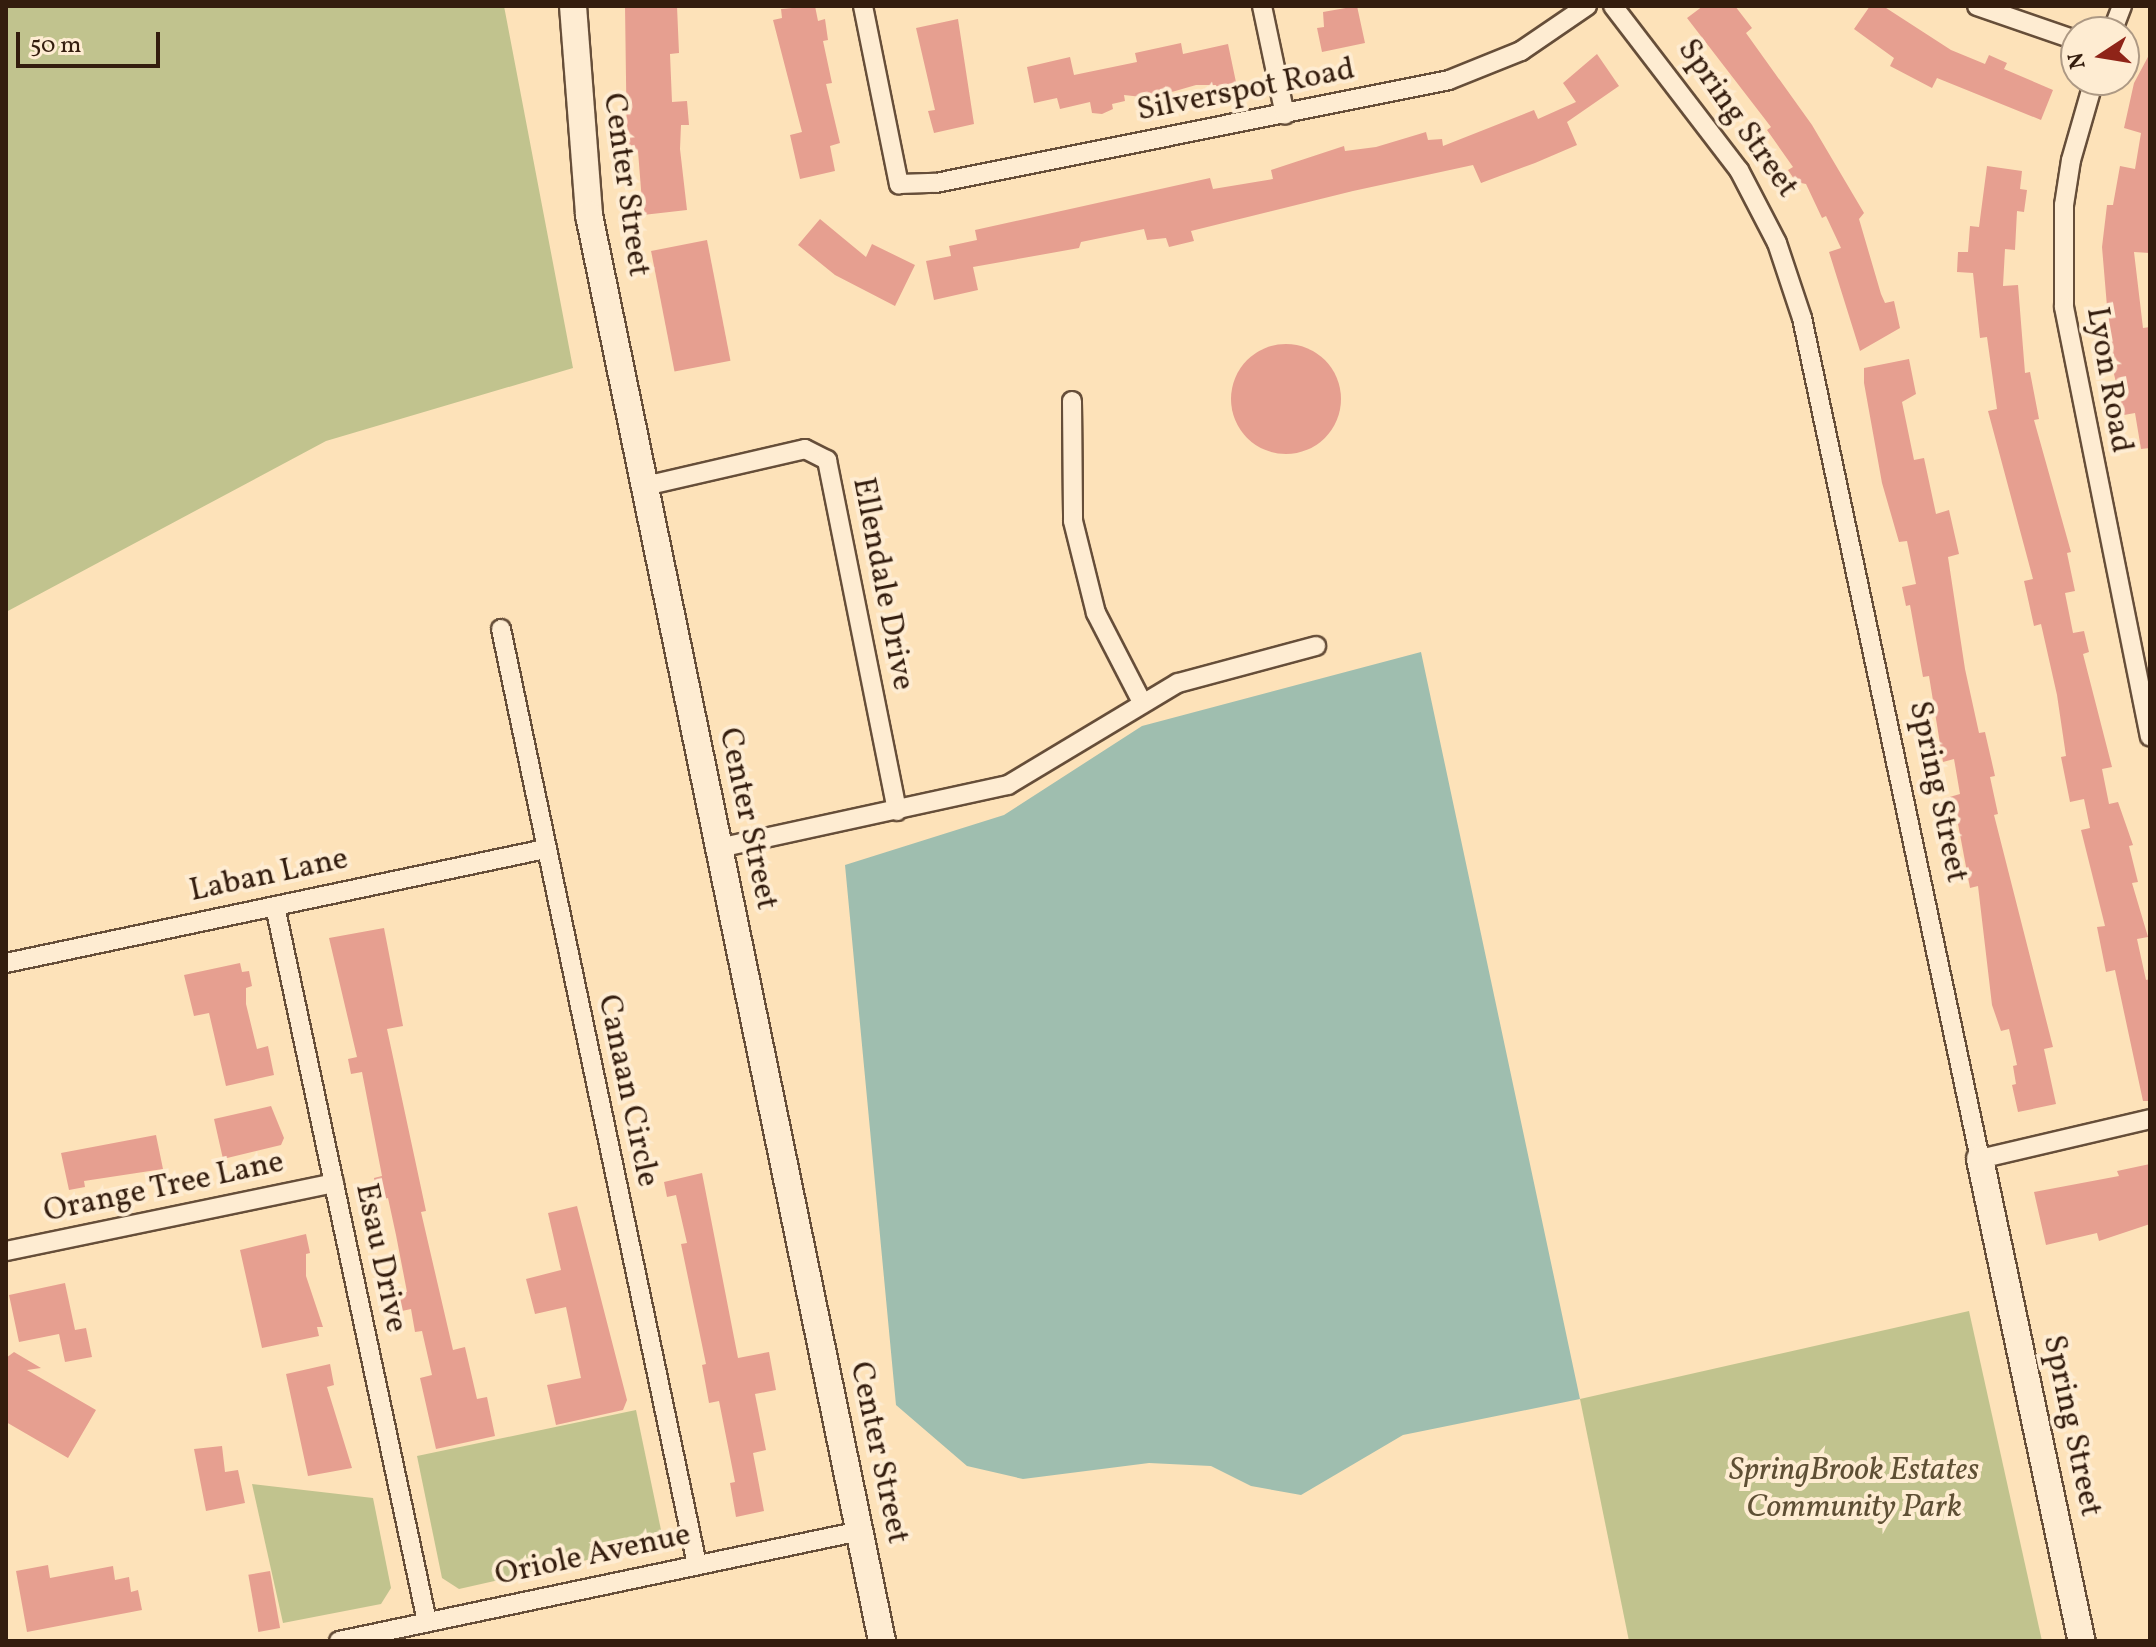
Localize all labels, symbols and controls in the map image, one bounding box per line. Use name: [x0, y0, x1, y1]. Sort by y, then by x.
scale bar: [20, 16, 164, 66]
north arrow: [2060, 16, 2140, 96]
text: 50 m: [30, 29, 82, 63]
street label: Spring Street: [1668, 32, 1806, 206]
text: N: [2061, 50, 2095, 72]
street label: Silverspot Road: [1134, 51, 1358, 131]
street label: Center Street: [593, 91, 657, 279]
street label: Lyon Road: [2076, 304, 2140, 456]
street label: Ellendale Drive: [843, 474, 921, 694]
street label: Spring Street: [1899, 698, 1975, 886]
street label: Center Street: [709, 725, 785, 913]
street label: Laban Lane: [186, 840, 352, 912]
street label: Canaan Circle: [588, 991, 666, 1191]
street label: Orange Tree Lane: [40, 1144, 288, 1232]
street label: Esau Drive: [345, 1180, 415, 1336]
street label: Spring Street: [2033, 1332, 2109, 1520]
street label: Center Street: [840, 1359, 916, 1547]
park label: SpringBrook Estates Community Park: [1729, 1453, 1979, 1528]
street label: Oriole Avenue: [492, 1517, 694, 1595]

